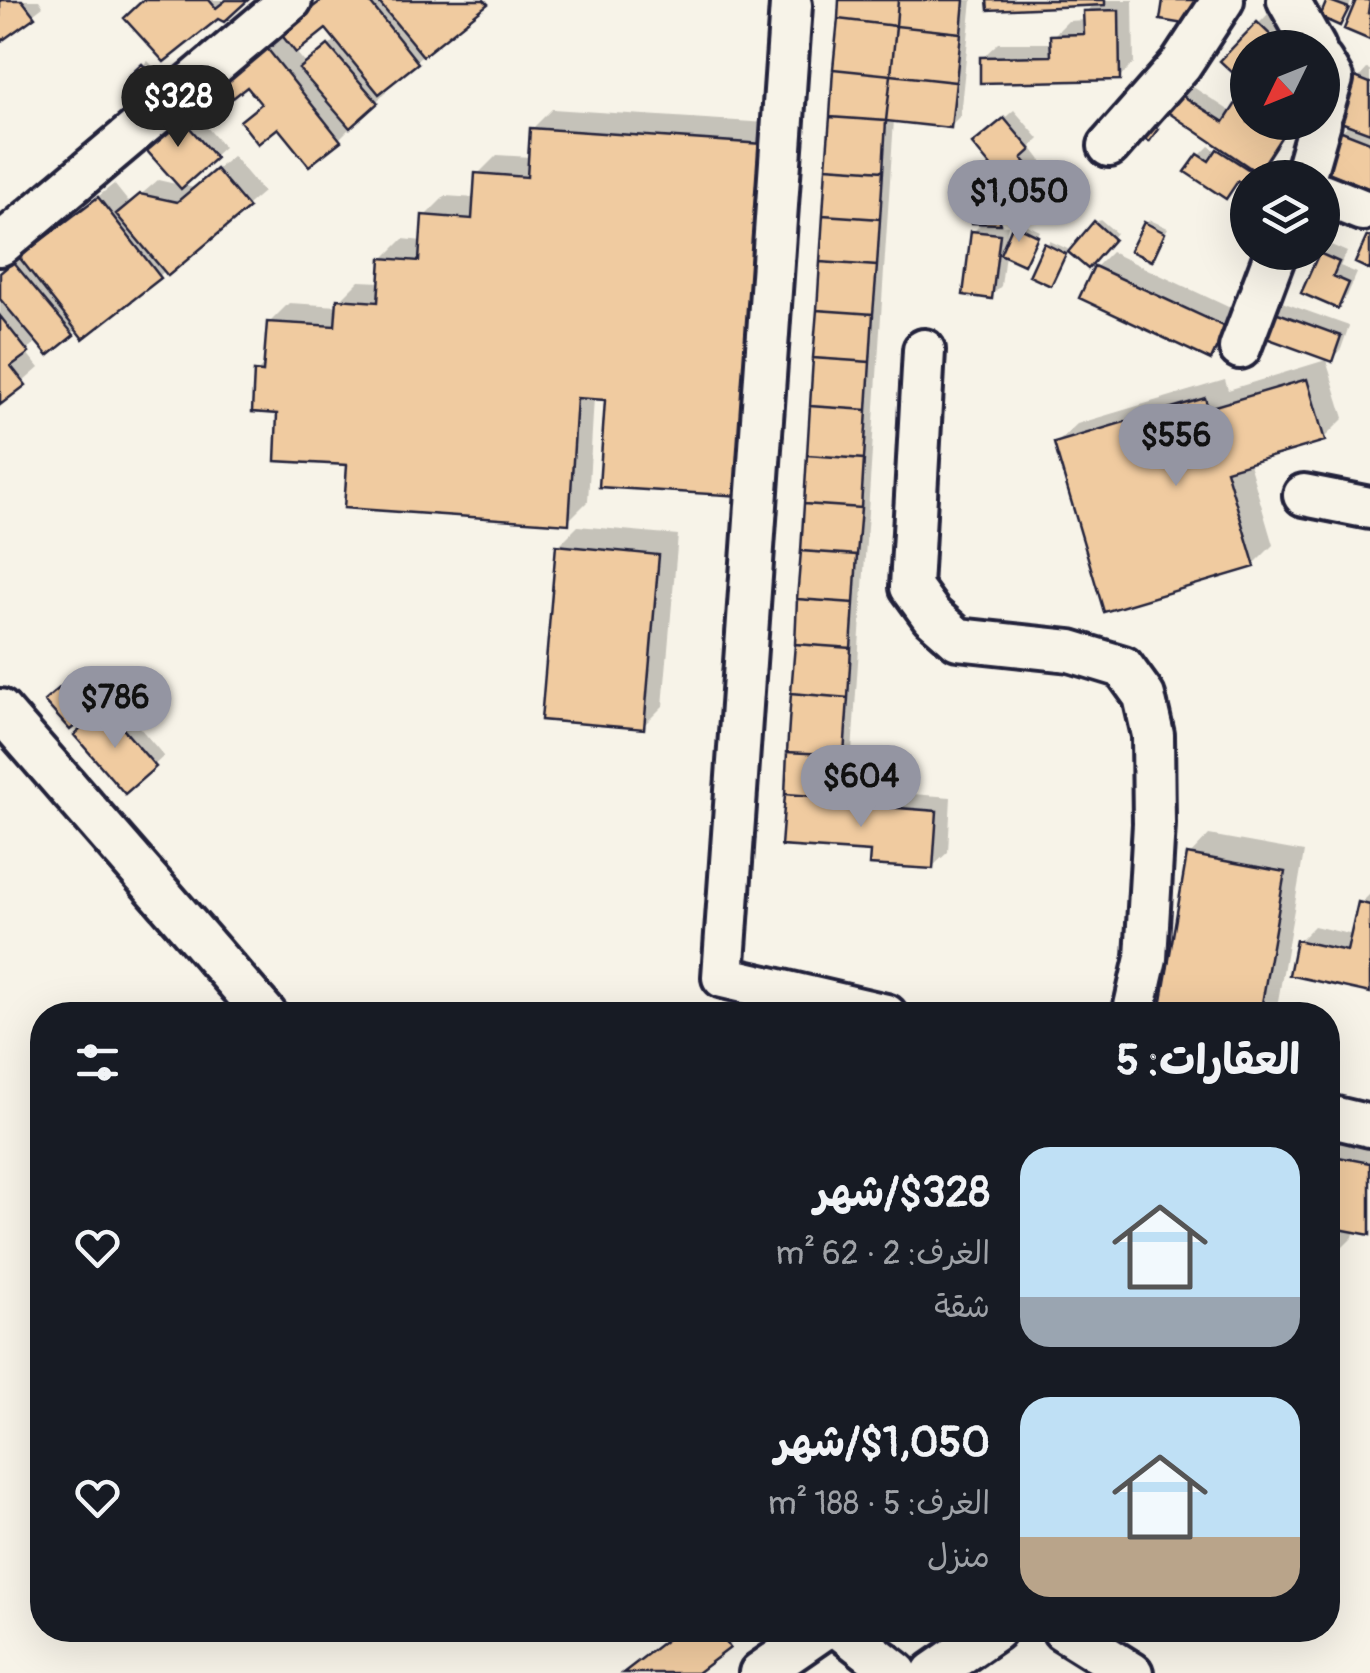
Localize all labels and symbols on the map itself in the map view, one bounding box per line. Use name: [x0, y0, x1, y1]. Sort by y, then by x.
north arrow: [1230, 30, 1340, 140]
pin: $328: [119, 65, 237, 150]
pin: $1,050: [938, 160, 1100, 245]
pin: $556: [1117, 404, 1235, 489]
pin: $786: [56, 666, 174, 751]
pin: $604: [802, 745, 920, 830]

